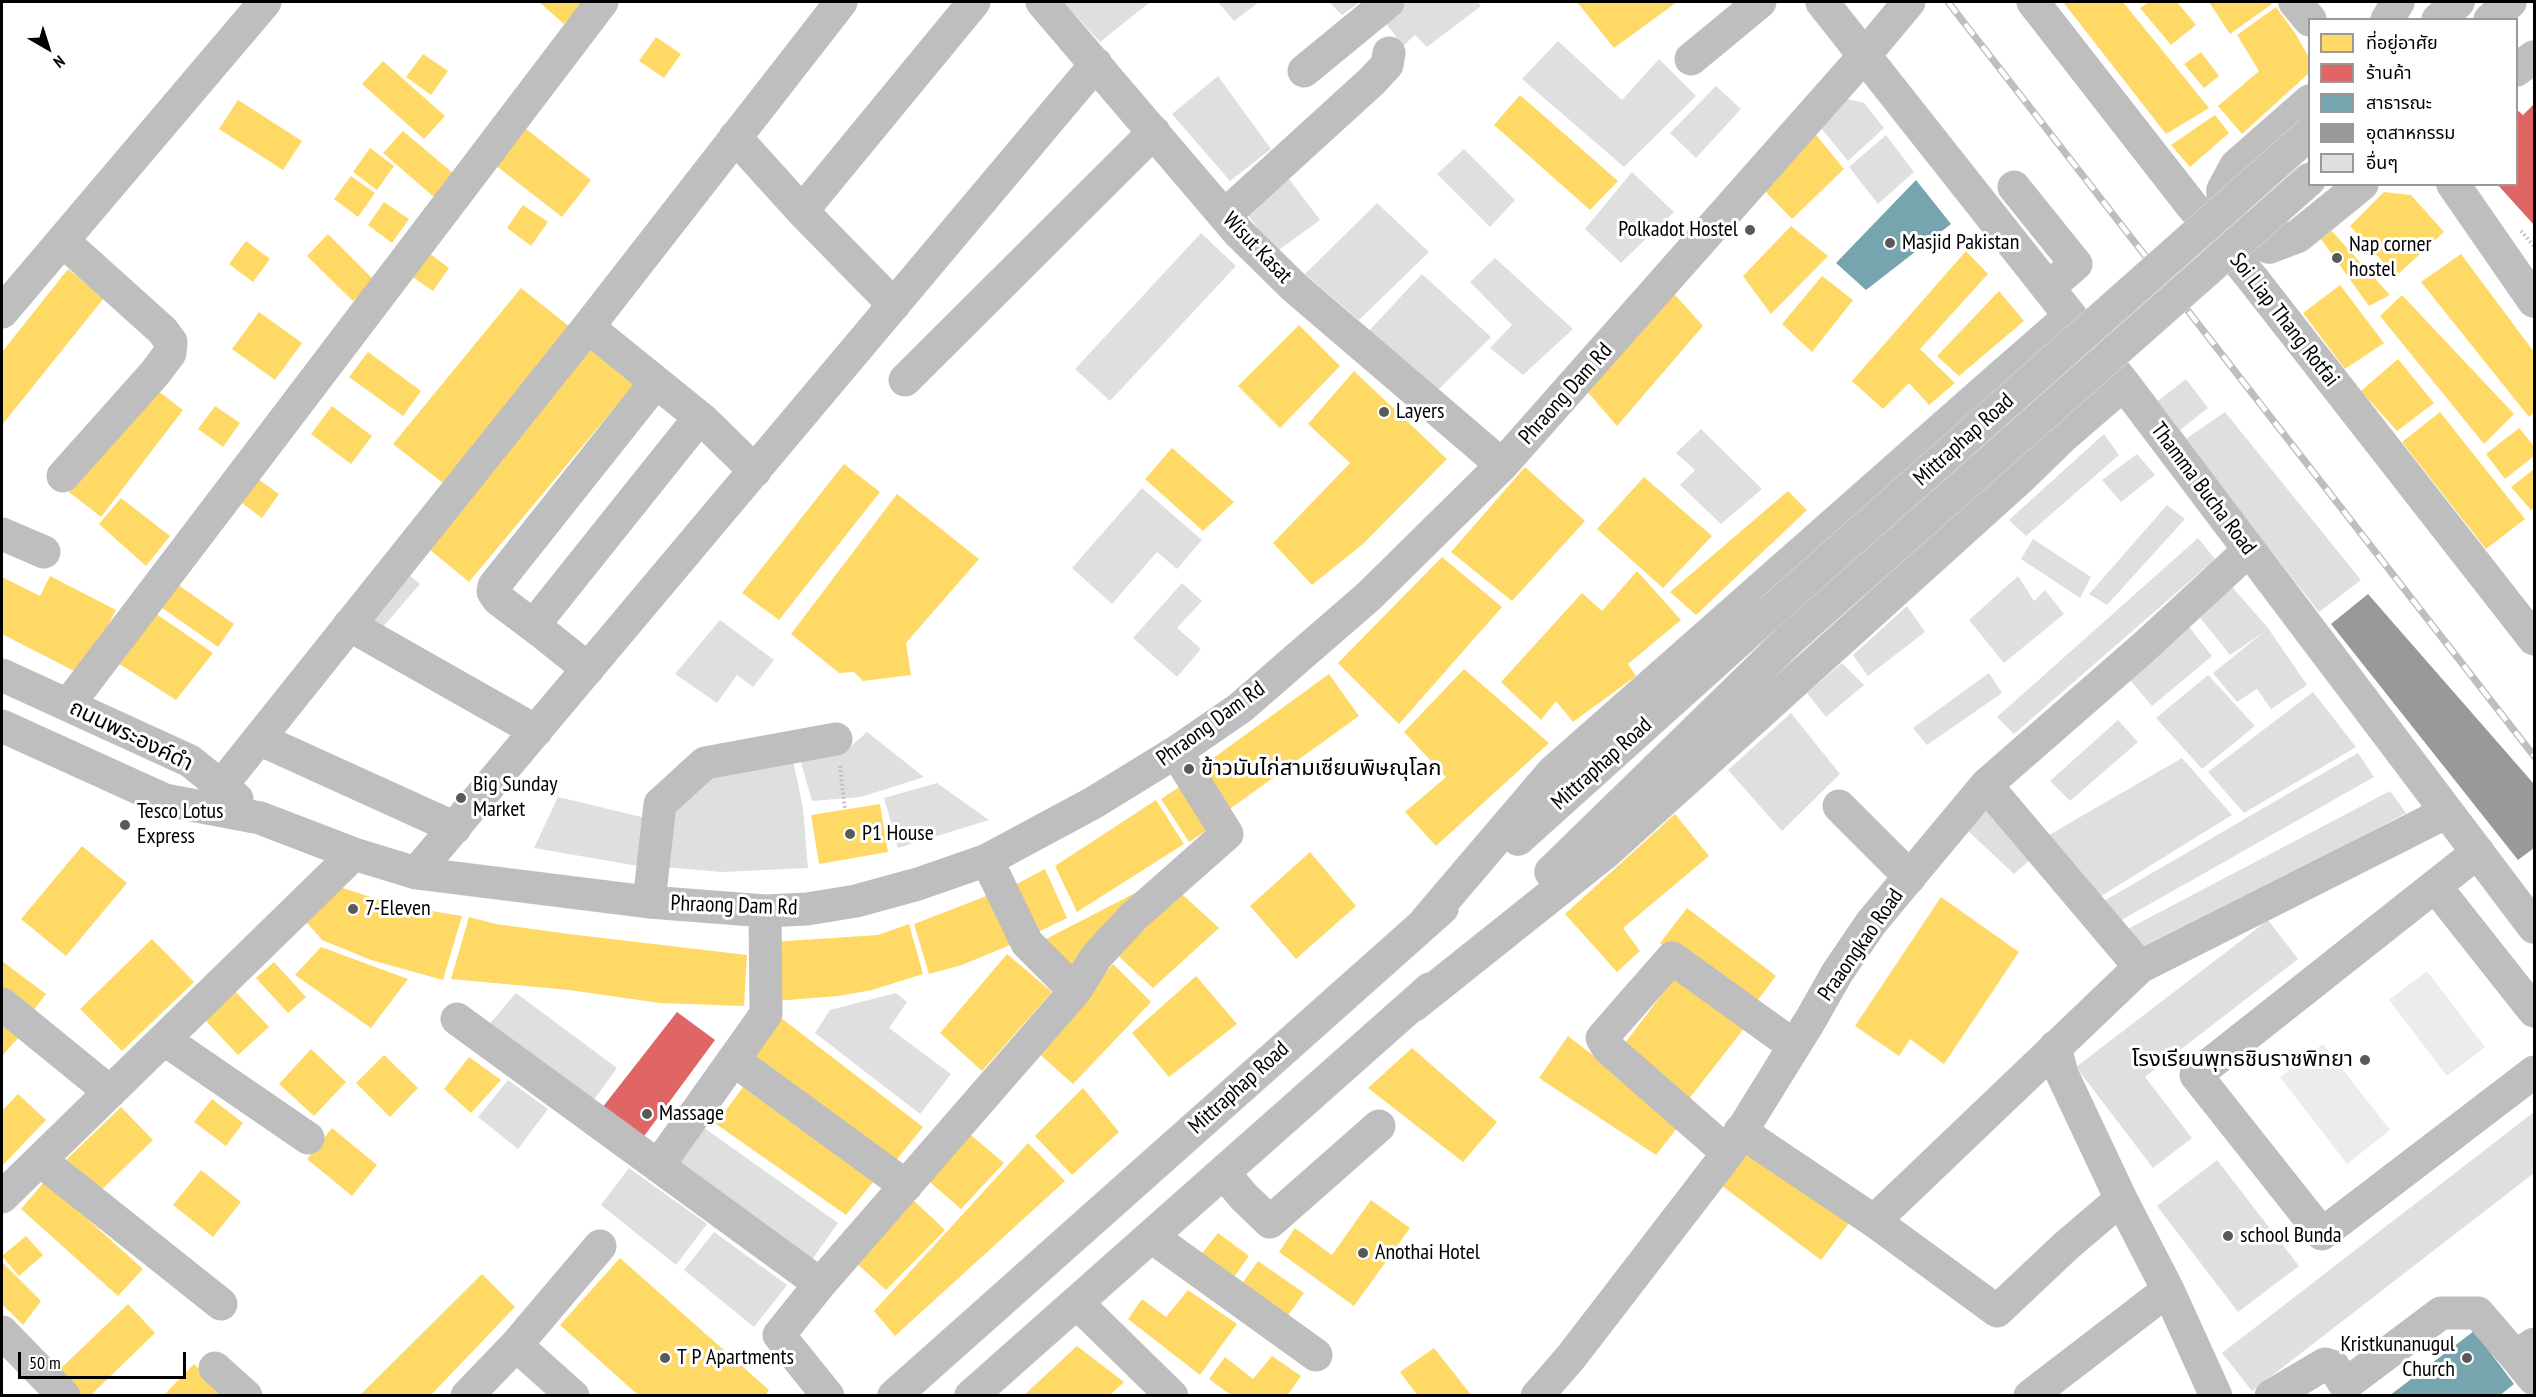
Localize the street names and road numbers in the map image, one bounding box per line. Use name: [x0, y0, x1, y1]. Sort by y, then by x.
street label: Wisut Kasat: [1217, 207, 1297, 289]
street label: Soi Liap Thang Rotfai: [2224, 248, 2344, 392]
street label: Phraong Dam Rd: [1514, 338, 1618, 450]
street label: Mittraphap Road: [1909, 388, 2019, 492]
street label: Thamma Bucha Road: [2145, 418, 2261, 560]
street label: Phraong Dam Rd: [1152, 676, 1270, 772]
street label: ถนนพระองค์ดำ: [65, 695, 197, 777]
street label: Mittraphap Road: [1547, 712, 1657, 816]
street label: Praaongkao Road: [1813, 884, 1909, 1006]
street label: Phraong Dam Rd: [670, 891, 798, 921]
street label: Mittraphap Road: [1184, 1036, 1294, 1140]

